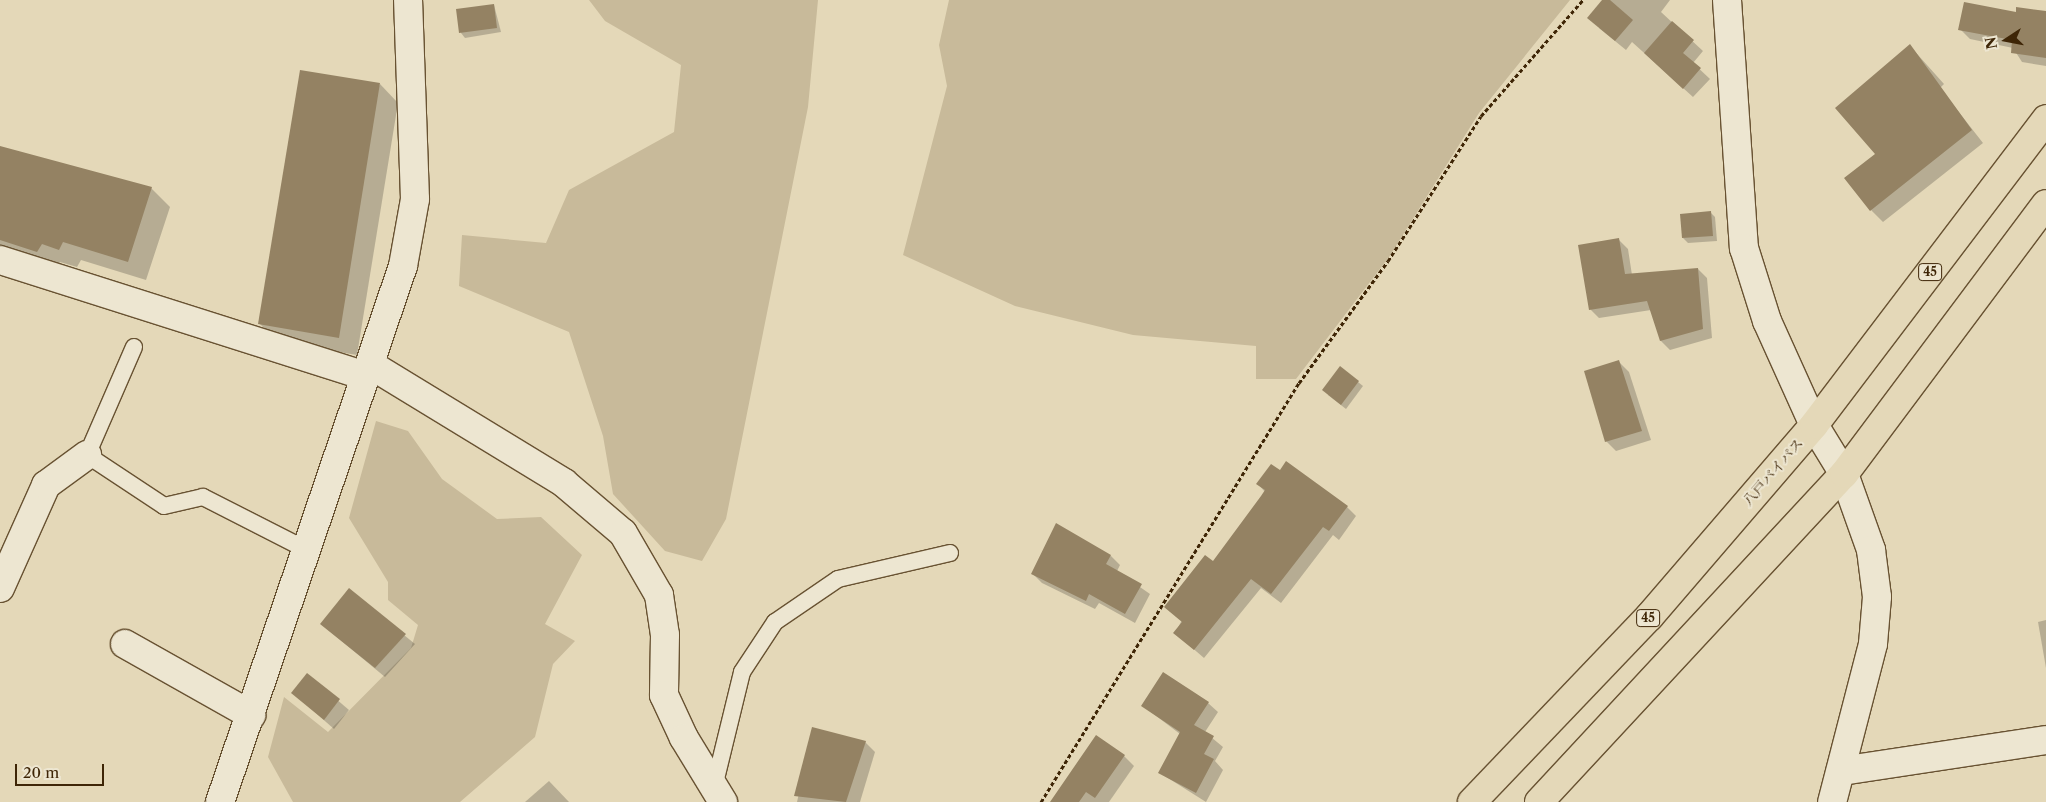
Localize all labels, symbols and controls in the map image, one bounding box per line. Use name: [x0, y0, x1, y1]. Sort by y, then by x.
north arrow: [1981, 15, 2031, 65]
text: N: [1981, 35, 2001, 51]
road number: 45: [1918, 262, 1942, 282]
street label: 八戸バイパス: [1739, 435, 1807, 509]
road number: 45: [1636, 608, 1660, 628]
scale bar: [18, 754, 106, 786]
text: 20 m: [23, 763, 59, 782]

